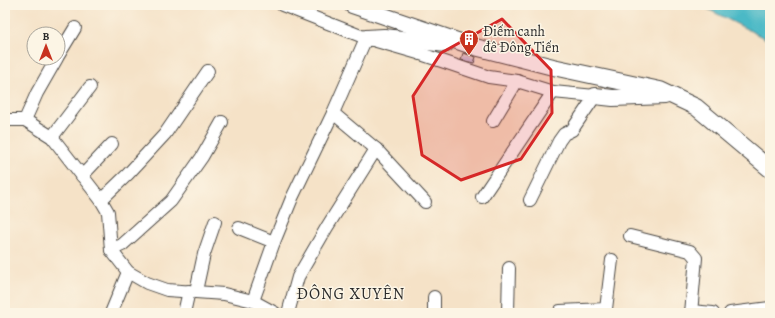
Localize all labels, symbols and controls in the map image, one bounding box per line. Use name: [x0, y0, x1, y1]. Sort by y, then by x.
place label: Điếm canh đê Đông Tiến: [483, 22, 559, 57]
north arrow: [26, 26, 66, 66]
building icon: Điếm canh đê Đông Tiến: [458, 28, 480, 56]
text: B: [43, 29, 50, 44]
district label: ĐÔNG XUYÊN: [297, 283, 405, 305]

